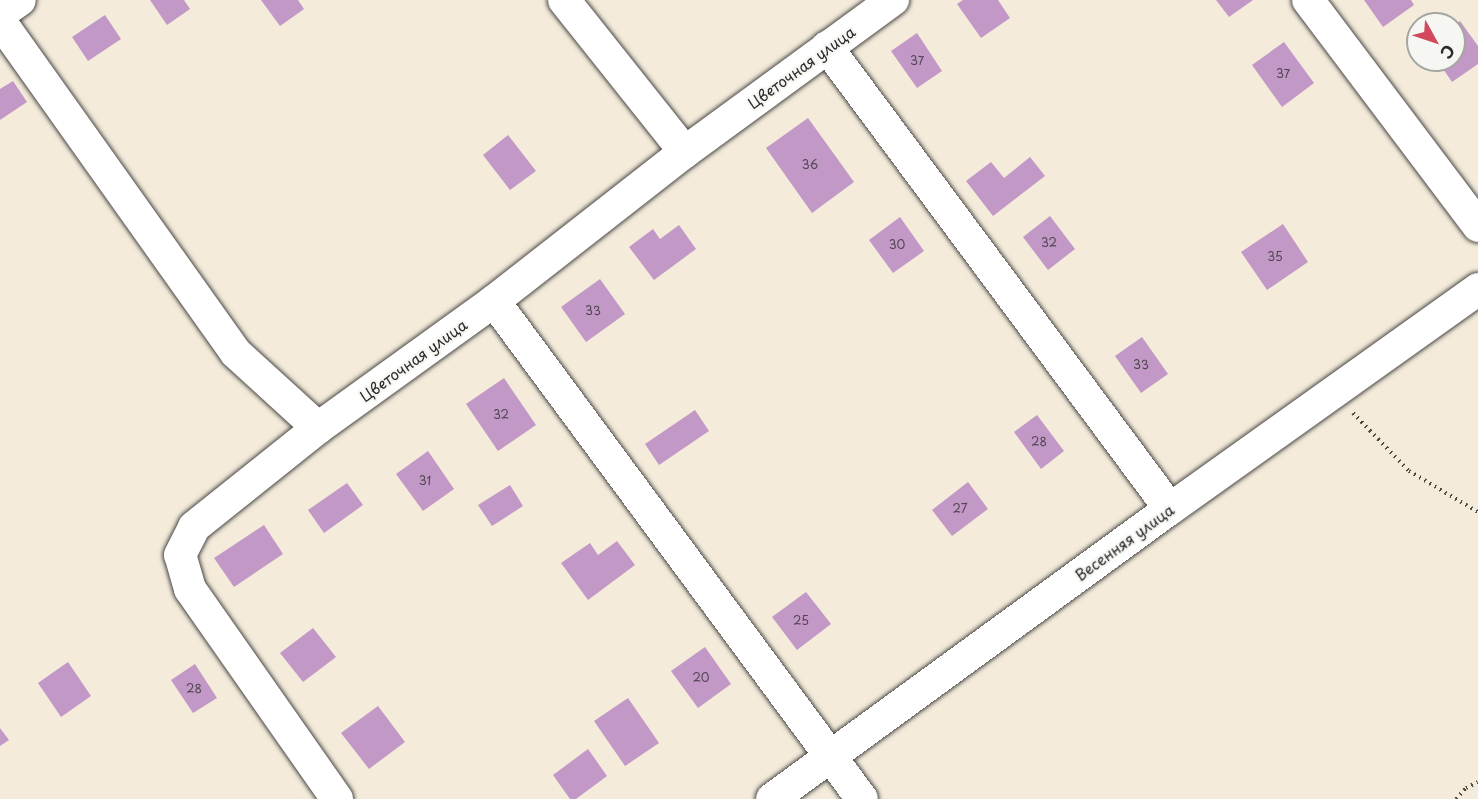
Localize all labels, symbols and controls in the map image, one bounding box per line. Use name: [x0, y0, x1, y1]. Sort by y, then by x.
north arrow: [1406, 12, 1466, 72]
street label: Цветочная улица: [744, 22, 858, 112]
text: С: [1435, 40, 1461, 65]
house number: 37: [910, 54, 924, 68]
house number: 37: [1276, 67, 1290, 81]
house number: 36: [802, 158, 818, 172]
house number: 32: [1041, 236, 1057, 250]
house number: 30: [889, 238, 905, 252]
house number: 35: [1267, 250, 1283, 264]
house number: 33: [585, 304, 601, 318]
street label: Цветочная улица: [356, 315, 470, 405]
house number: 33: [1133, 358, 1149, 372]
house number: 32: [493, 408, 509, 422]
house number: 28: [1031, 435, 1047, 449]
house number: 31: [419, 474, 431, 488]
street label: Весенняя улица: [1071, 500, 1177, 584]
house number: 27: [953, 502, 967, 516]
house number: 25: [793, 614, 809, 628]
house number: 20: [692, 671, 710, 685]
house number: 28: [186, 682, 202, 696]

